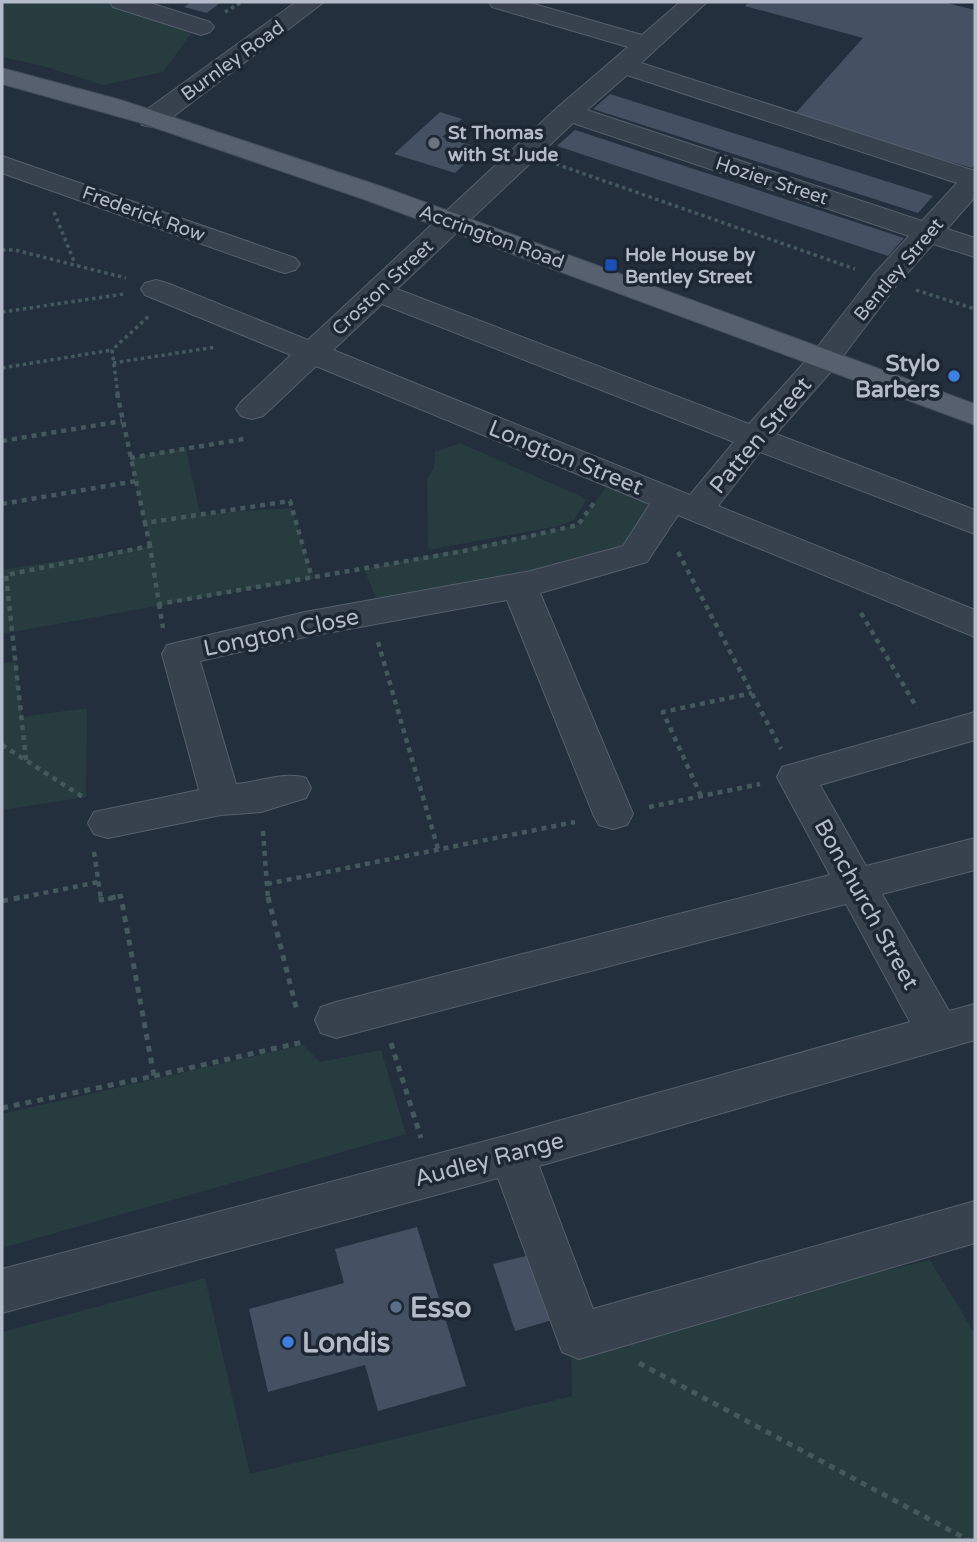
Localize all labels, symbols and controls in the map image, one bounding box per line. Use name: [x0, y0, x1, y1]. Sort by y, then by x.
street label: Burnley Road: [177, 16, 288, 105]
place label: St Thomas with St Jude: [448, 122, 558, 166]
marker: St Thomas with St Jude: [426, 135, 442, 151]
street label: Hozier Street: [713, 152, 831, 210]
street label: Frederick Row: [79, 182, 208, 246]
street label: Accrington Road: [416, 200, 567, 273]
street label: Bentley Street: [849, 214, 948, 325]
street label: Croston Street: [328, 235, 438, 340]
place label: Hole House by Bentley Street: [625, 244, 756, 289]
marker: Hole House by Bentley Street: [603, 257, 619, 273]
place label: Stylo Barbers: [855, 350, 940, 404]
marker: Stylo Barbers: [946, 368, 962, 384]
street label: Patten Street: [704, 371, 818, 500]
street label: Longton Street: [484, 414, 647, 502]
street label: Longton Close: [201, 603, 361, 663]
street label: Bonchurch Street: [808, 814, 925, 995]
street label: Audley Range: [412, 1127, 567, 1193]
place label: Esso: [410, 1291, 472, 1325]
marker: Esso: [388, 1299, 404, 1315]
place label: Londis: [302, 1326, 390, 1360]
marker: Londis: [280, 1334, 296, 1350]

